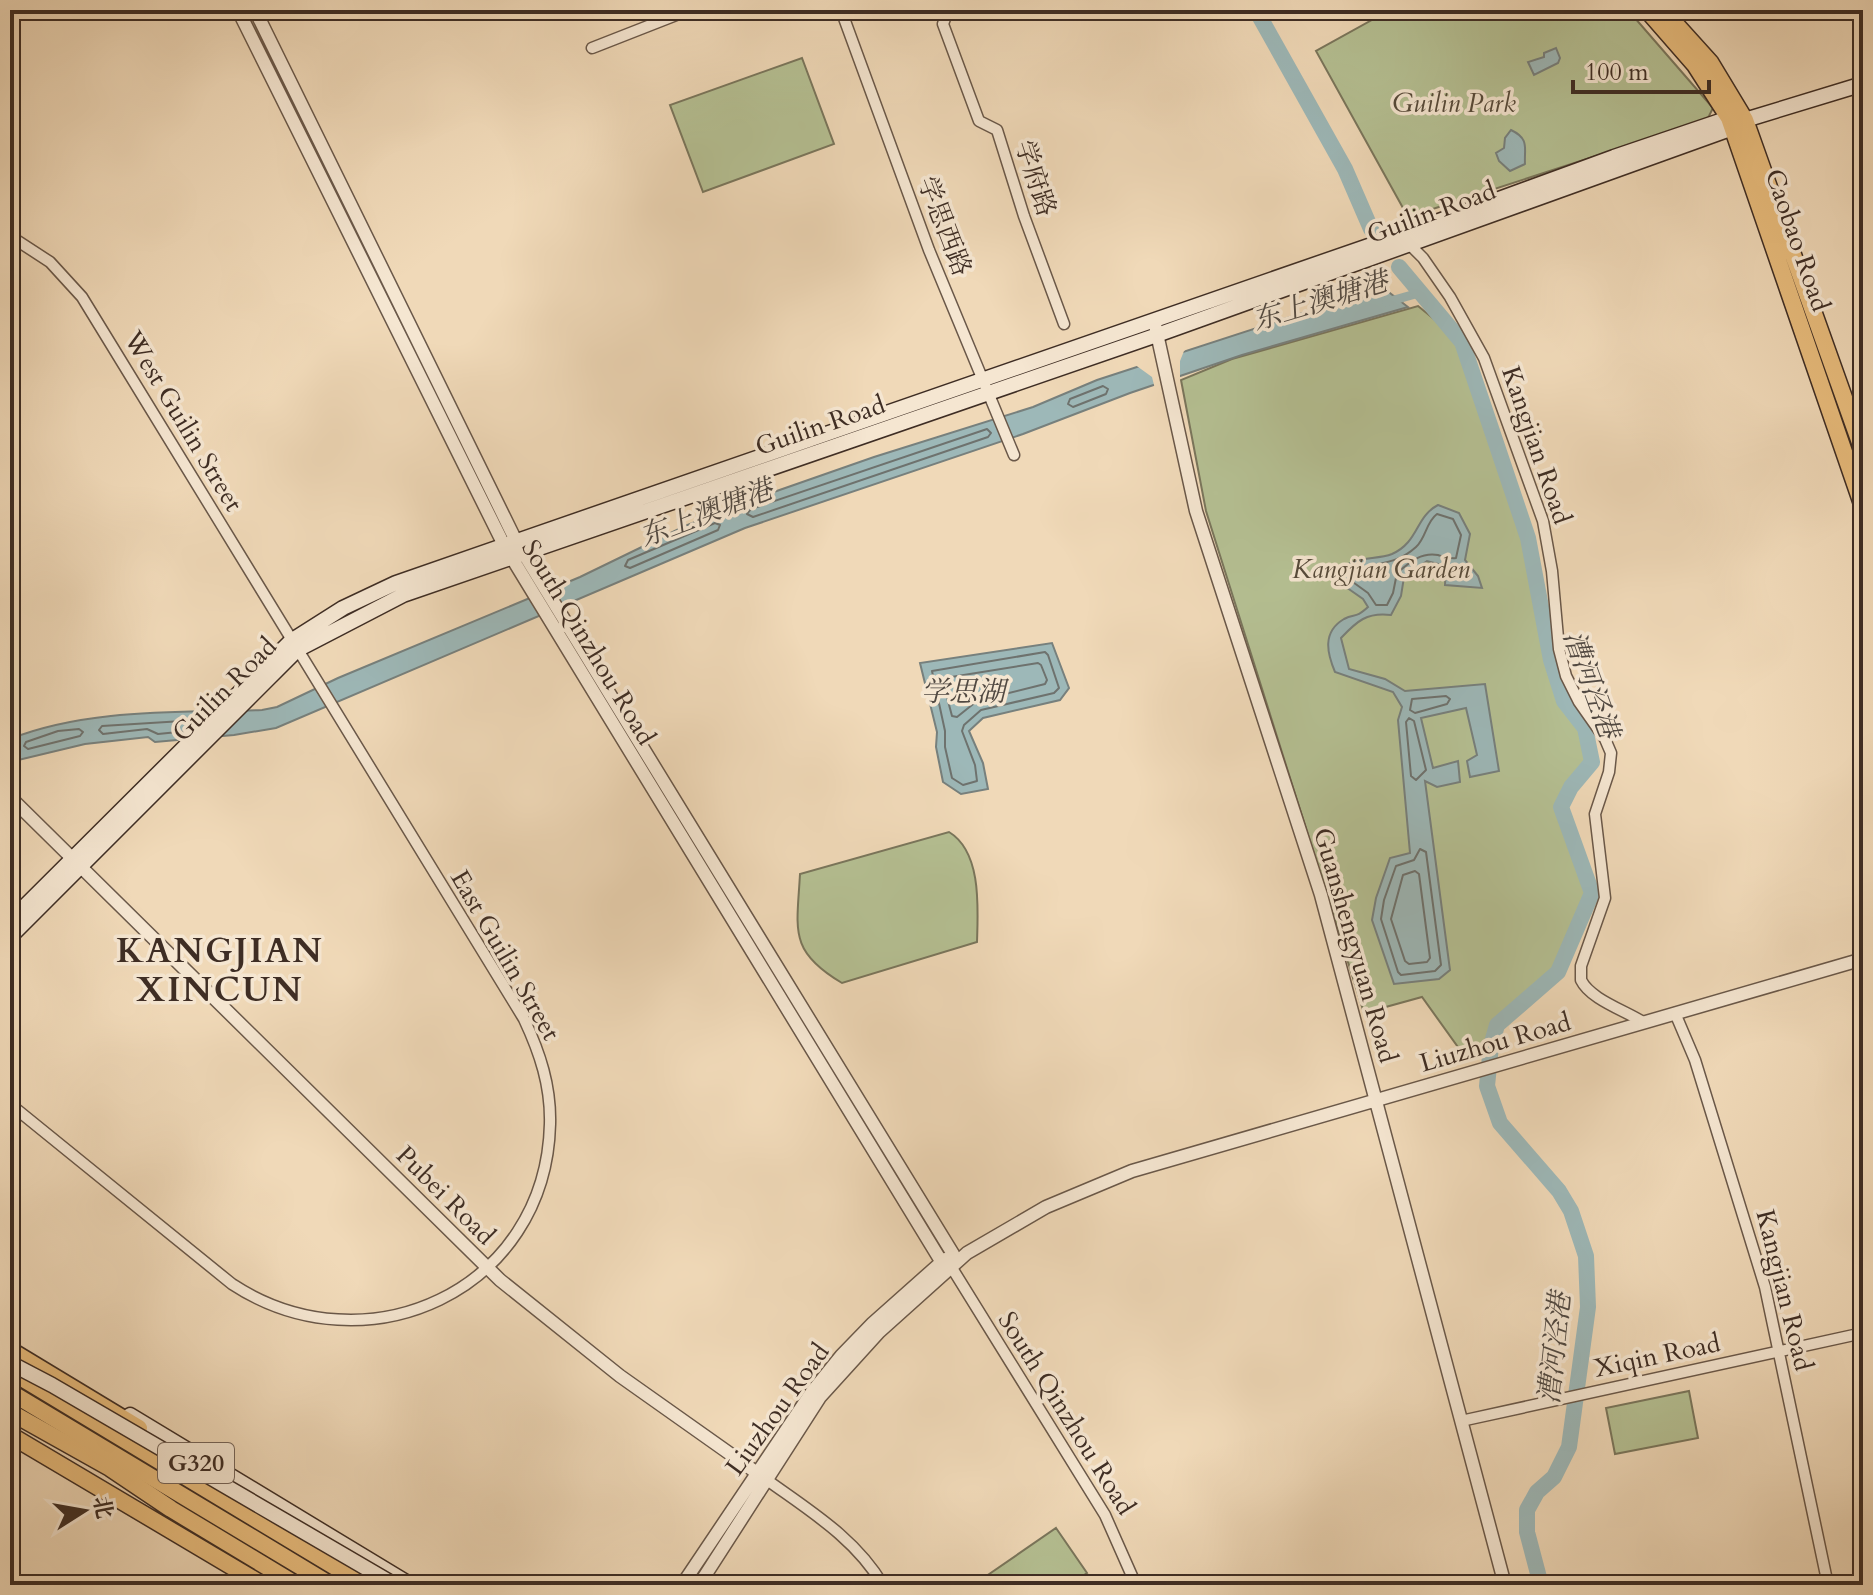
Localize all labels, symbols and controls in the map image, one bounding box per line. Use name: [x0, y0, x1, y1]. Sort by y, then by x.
scale bar: [1573, 44, 1709, 94]
text: 100 m: [1585, 56, 1649, 89]
park label: Guilin Park: [1392, 86, 1516, 121]
street label: 学府路: [1007, 136, 1064, 221]
street label: Caobao Road: [1757, 164, 1838, 316]
street label: 学思西路: [910, 171, 980, 281]
street label: Guilin Road: [1362, 173, 1501, 252]
water label: 东上澳塘港: [1248, 261, 1397, 340]
street label: West Guilin Street: [115, 324, 251, 518]
street label: Kangjian Road: [1493, 362, 1580, 529]
street label: Guilin Road: [751, 387, 890, 464]
water label: 东上澳塘港: [634, 469, 782, 556]
street label: South Qinzhou Road: [513, 533, 664, 752]
park label: Kangjian Garden: [1292, 552, 1470, 587]
water label: 漕河泾港: [1554, 625, 1629, 747]
street label: Guilin Road: [164, 629, 285, 749]
water label: 学思湖: [921, 673, 1010, 711]
street label: Guanshengyuan Road: [1305, 823, 1406, 1067]
street label: East Guilin Street: [443, 864, 569, 1047]
district label: KANGJIAN XINCUN: [116, 928, 324, 1013]
street label: Liuzhou Road: [1416, 1004, 1575, 1081]
street label: Pubei Road: [388, 1138, 503, 1253]
street label: Kangjian Road: [1748, 1206, 1821, 1374]
water label: 漕河泾港: [1530, 1286, 1580, 1406]
street label: South Qinzhou Road: [990, 1305, 1143, 1522]
street label: Xiqin Road: [1591, 1325, 1723, 1386]
street label: Liuzhou Road: [718, 1336, 837, 1483]
road number: G320: [158, 1443, 234, 1483]
north arrow: [44, 1471, 124, 1551]
text: 北: [86, 1494, 119, 1521]

